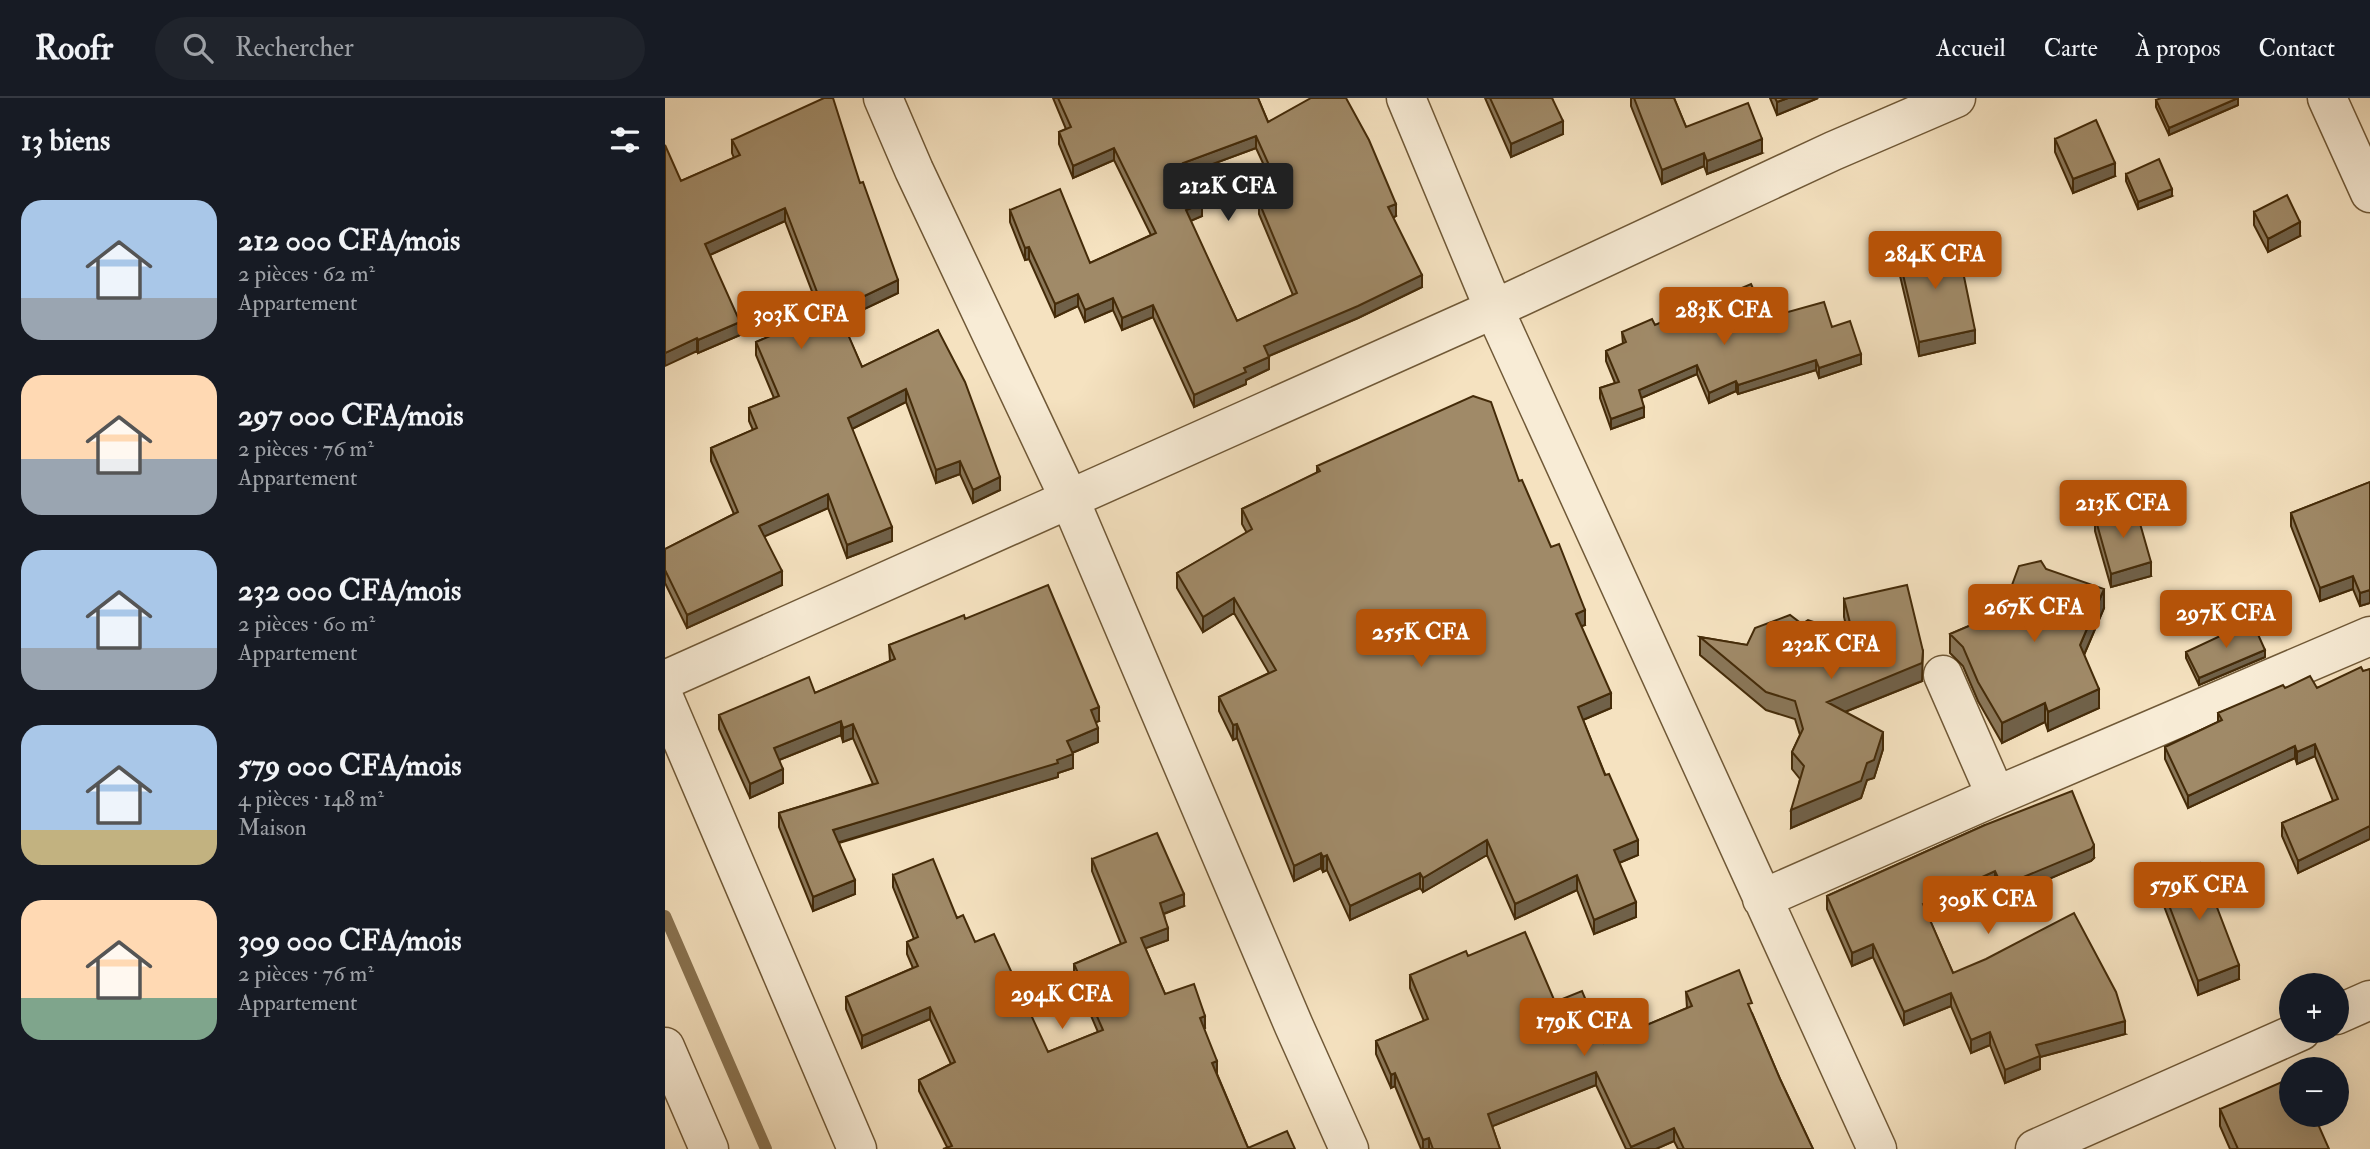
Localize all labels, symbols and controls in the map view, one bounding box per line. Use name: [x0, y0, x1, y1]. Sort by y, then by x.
search box: [155, 17, 645, 80]
text: Roofr: [35, 28, 113, 69]
icon: search: [179, 29, 217, 67]
text: Rechercher: [235, 32, 354, 64]
text: Accueil: [1936, 33, 2006, 64]
text: Carte: [2044, 33, 2098, 64]
text: À propos: [2136, 33, 2221, 64]
text: Contact: [2259, 33, 2335, 64]
icon: filters: [606, 121, 644, 159]
text: 13 biens: [21, 122, 110, 159]
pin: 212K CFA: [1156, 164, 1300, 223]
text: 212K CFA: [1179, 171, 1277, 200]
text: 212 000 CFA/mois: [238, 222, 460, 259]
icon: home: [77, 228, 161, 312]
pin: 284K CFA: [1863, 232, 2007, 291]
text: 284K CFA: [1885, 239, 1985, 268]
text: 2 pièces · 62 m²: [238, 259, 375, 288]
text: Appartement: [238, 288, 358, 317]
pin: 283K CFA: [1652, 288, 1796, 347]
pin: 303K CFA: [729, 292, 873, 351]
text: 283K CFA: [1675, 295, 1773, 324]
text: 303K CFA: [753, 299, 849, 328]
text: 297 000 CFA/mois: [238, 397, 464, 434]
icon: home: [77, 403, 161, 487]
text: 2 pièces · 76 m²: [238, 434, 374, 463]
text: Appartement: [238, 463, 358, 492]
pin: 213K CFA: [2051, 480, 2195, 540]
text: 213K CFA: [2076, 488, 2170, 517]
text: 232 000 CFA/mois: [238, 572, 461, 609]
icon: home: [77, 578, 161, 662]
pin: 267K CFA: [1962, 584, 2106, 644]
pin: 297K CFA: [2154, 590, 2298, 650]
text: 267K CFA: [1984, 592, 2084, 621]
text: 297K CFA: [2176, 598, 2276, 627]
text: 2 pièces · 60 m²: [238, 609, 375, 638]
pin: 255K CFA: [1349, 610, 1493, 669]
text: 255K CFA: [1372, 617, 1470, 646]
pin: 232K CFA: [1759, 622, 1903, 681]
text: 232K CFA: [1782, 629, 1880, 658]
text: Appartement: [238, 638, 358, 667]
text: 579 000 CFA/mois: [238, 747, 462, 784]
icon: home: [77, 753, 161, 837]
text: 4 pièces · 148 m²: [238, 784, 384, 813]
text: Maison: [238, 813, 307, 842]
pin: 579K CFA: [2127, 862, 2271, 922]
text: 579K CFA: [2150, 870, 2248, 899]
pin: 309K CFA: [1916, 876, 2060, 936]
text: 309K CFA: [1939, 884, 2037, 913]
text: 309 000 CFA/mois: [238, 922, 462, 959]
icon: home: [77, 928, 161, 1012]
text: 2 pièces · 76 m²: [238, 959, 374, 988]
pin: 294K CFA: [990, 972, 1134, 1031]
map controls: [2279, 973, 2349, 1127]
button: +: [2279, 973, 2349, 1043]
text: 294K CFA: [1011, 979, 1113, 1008]
text: Appartement: [238, 988, 358, 1017]
pin: 179K CFA: [1512, 998, 1656, 1058]
text: 179K CFA: [1536, 1006, 1632, 1035]
button: −: [2279, 1057, 2349, 1127]

